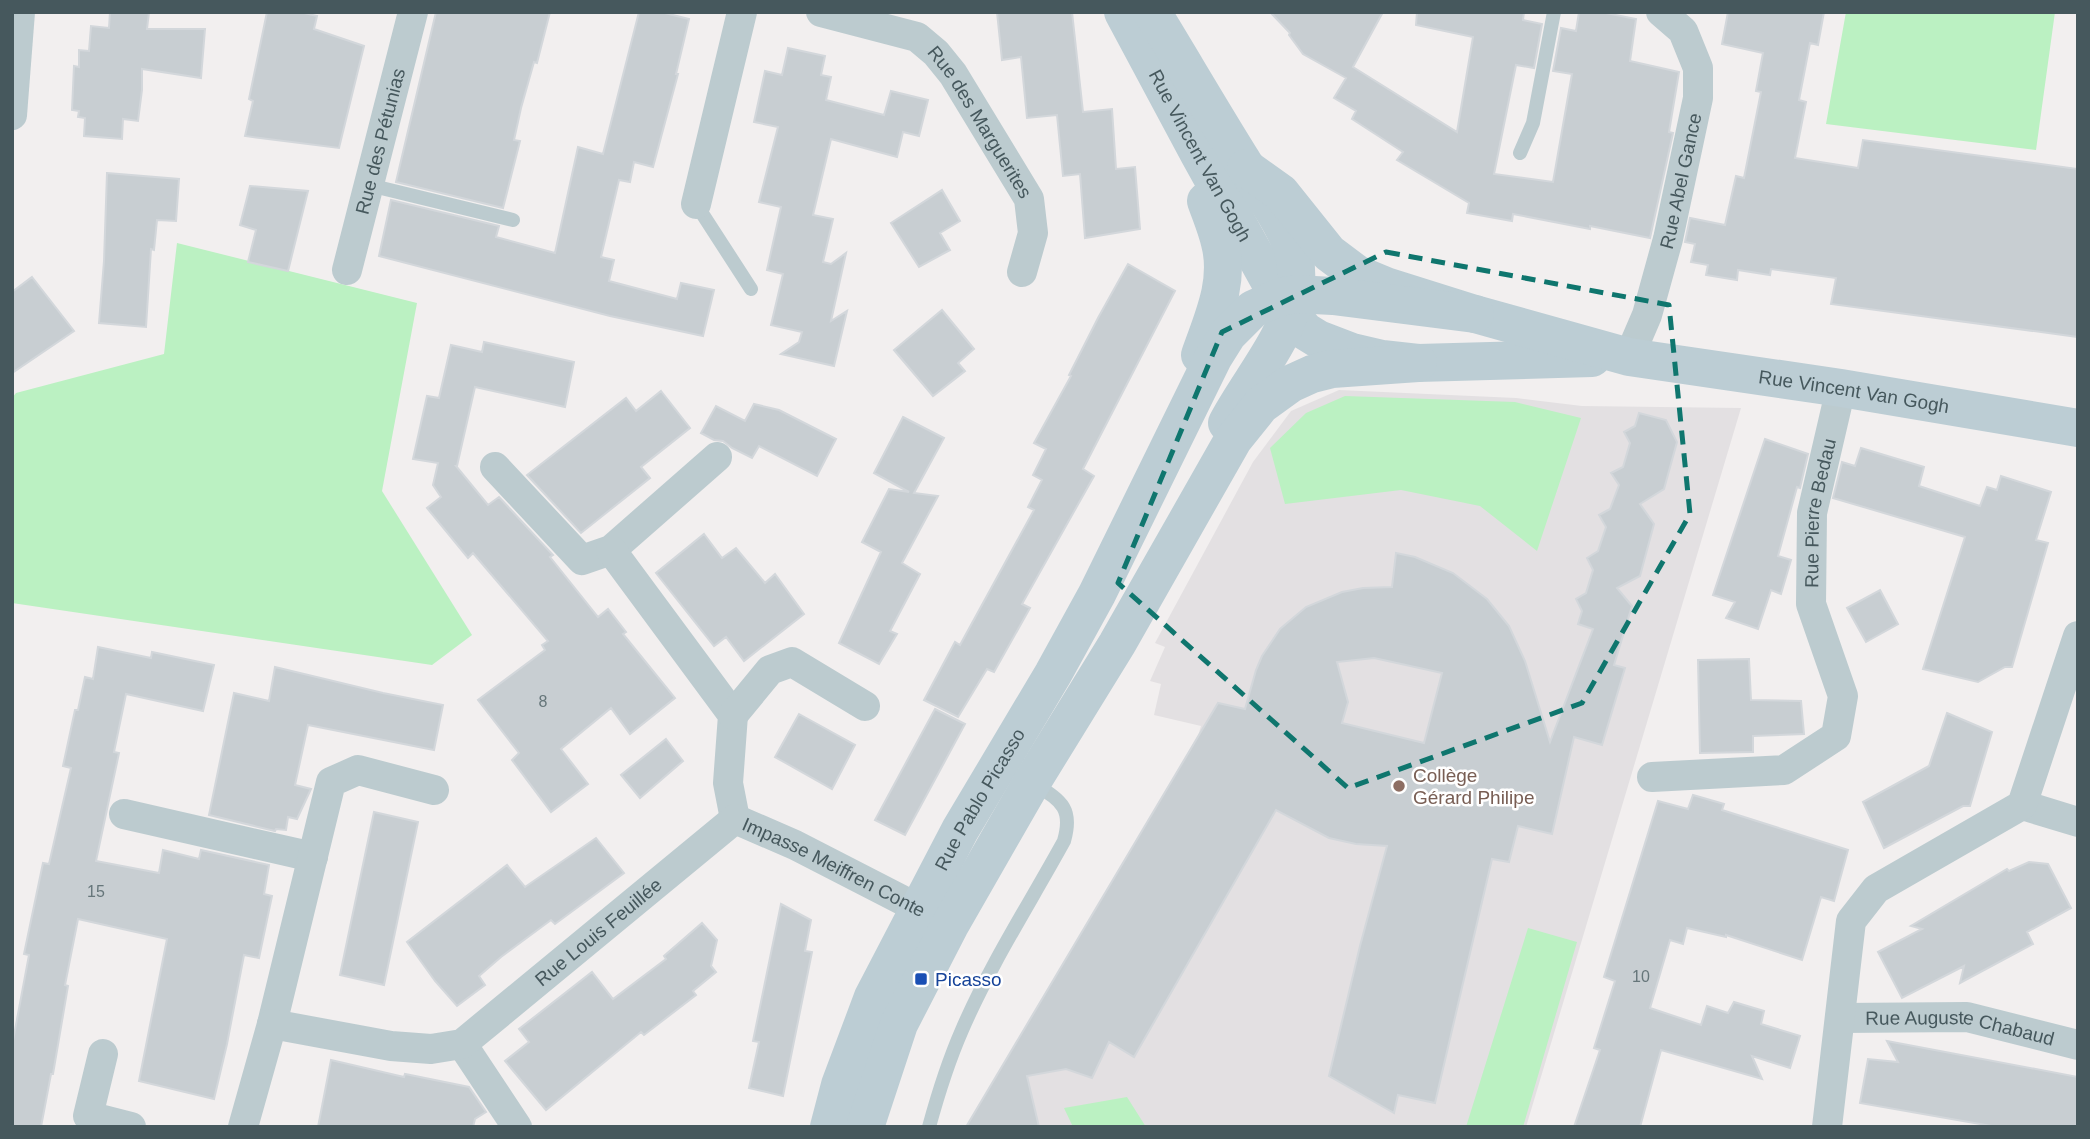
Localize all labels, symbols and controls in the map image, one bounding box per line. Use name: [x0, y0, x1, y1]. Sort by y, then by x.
street label: Rue des Marguerites: [923, 42, 1036, 202]
street label: Rue des Pétunias: [352, 66, 409, 217]
street label: Rue Vincent Van Gogh: [1145, 66, 1255, 245]
street label: Rue Abel Gance: [1656, 111, 1706, 251]
street label: Rue Vincent Van Gogh: [1757, 366, 1951, 417]
street label: Rue Pierre Bedau: [1801, 436, 1840, 588]
house number: 8: [539, 693, 548, 710]
street label: Rue Pablo Picasso: [931, 725, 1029, 874]
place label: Collège Gérard Philipe: [1413, 765, 1534, 808]
marker: Collège Gérard Philipe: [1391, 778, 1407, 794]
street label: Impasse Meiffren Conte: [739, 813, 929, 921]
street label: Rue Louis Feuillée: [531, 874, 666, 990]
house number: 15: [87, 883, 105, 900]
house number: 10: [1632, 968, 1650, 985]
place label: Picasso: [935, 969, 1002, 990]
marker: Picasso: [913, 971, 929, 987]
street label: Rue Auguste Chabaud: [1865, 1006, 2056, 1050]

